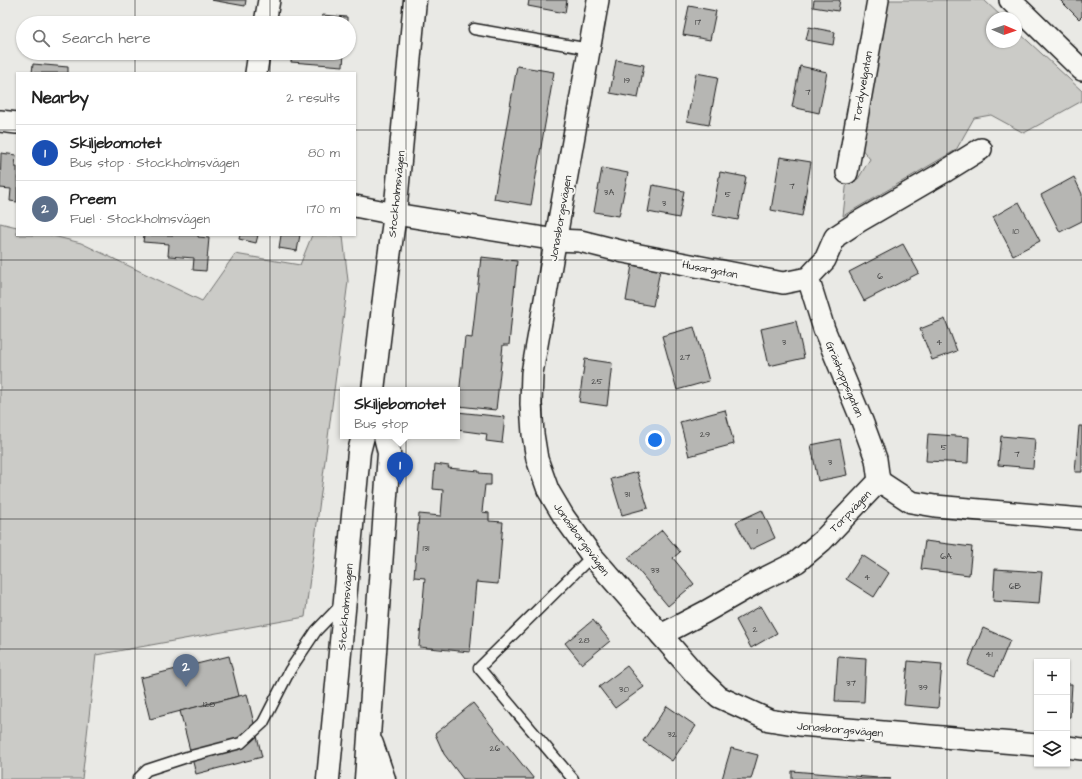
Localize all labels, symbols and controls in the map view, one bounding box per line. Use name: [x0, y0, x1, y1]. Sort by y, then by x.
north arrow: [986, 12, 1022, 48]
search box: [16, 16, 356, 60]
house number: 17: [695, 16, 702, 29]
icon: search: [30, 27, 52, 49]
text: Search here: [62, 28, 151, 49]
street label: Tordyvelgatan: [849, 49, 877, 123]
house number: 19: [624, 74, 630, 87]
text: Nearby: [32, 86, 89, 110]
house number: 7: [805, 86, 811, 99]
text: 2 results: [286, 89, 340, 107]
text: Skiljebomotet: [70, 133, 161, 154]
text: 1: [44, 144, 46, 162]
text: 80 m: [308, 144, 340, 162]
street label: Stockholmsvägen: [384, 149, 410, 238]
text: Bus stop · Stockholmsvägen: [70, 154, 239, 172]
street label: Jonasborgsvägen: [546, 174, 576, 262]
house number: 7: [789, 180, 795, 193]
house number: 3A: [604, 186, 614, 199]
house number: 5: [725, 188, 732, 201]
text: Preem: [70, 189, 116, 210]
house number: 3: [662, 197, 667, 210]
text: 2: [41, 200, 49, 218]
text: 170 m: [307, 200, 340, 218]
text: Fuel · Stockholmsvägen: [70, 210, 210, 228]
house number: 10: [1013, 225, 1020, 238]
street label: Husargatan: [681, 257, 739, 283]
house number: 6: [877, 270, 883, 283]
house number: 3: [782, 336, 787, 349]
house number: 4: [936, 336, 942, 349]
street label: Gräshoppsgatan: [821, 339, 867, 420]
house number: 27: [680, 351, 691, 364]
house number: 25: [591, 375, 603, 388]
popup: [340, 387, 460, 439]
text: Skiljebomotet: [354, 394, 446, 415]
text: Bus stop: [354, 415, 408, 433]
house number: 29: [700, 428, 710, 441]
your location: [645, 430, 665, 450]
house number: 5: [941, 441, 948, 454]
house number: 7: [1014, 448, 1020, 461]
pin: 1: [387, 452, 413, 485]
house number: 3: [828, 456, 833, 469]
street label: Torpvägen: [826, 486, 875, 537]
house number: 31: [624, 488, 630, 501]
street label: Jonasborgsvägen: [549, 500, 613, 580]
house number: 1: [756, 525, 758, 538]
house number: 131: [423, 542, 429, 555]
house number: 6A: [940, 550, 952, 563]
street label: Stockholmsvägen: [334, 562, 358, 651]
house number: 33: [650, 564, 660, 577]
house number: 4: [864, 571, 870, 584]
house number: 6B: [1009, 580, 1022, 593]
house number: 2: [752, 623, 758, 636]
house number: 28: [579, 634, 590, 647]
house number: 41: [985, 648, 993, 661]
pin: 2: [173, 654, 199, 687]
map controls: [1034, 659, 1070, 767]
button: +: [1034, 659, 1070, 695]
house number: 37: [846, 677, 857, 690]
house number: 39: [918, 681, 928, 694]
house number: 30: [619, 683, 629, 696]
button: −: [1034, 695, 1070, 731]
house number: 128: [203, 698, 215, 711]
street label: Jonasborgsvägen: [796, 718, 884, 742]
house number: 32: [667, 728, 678, 741]
button: layers: [1034, 731, 1070, 767]
house number: 26: [490, 742, 501, 755]

